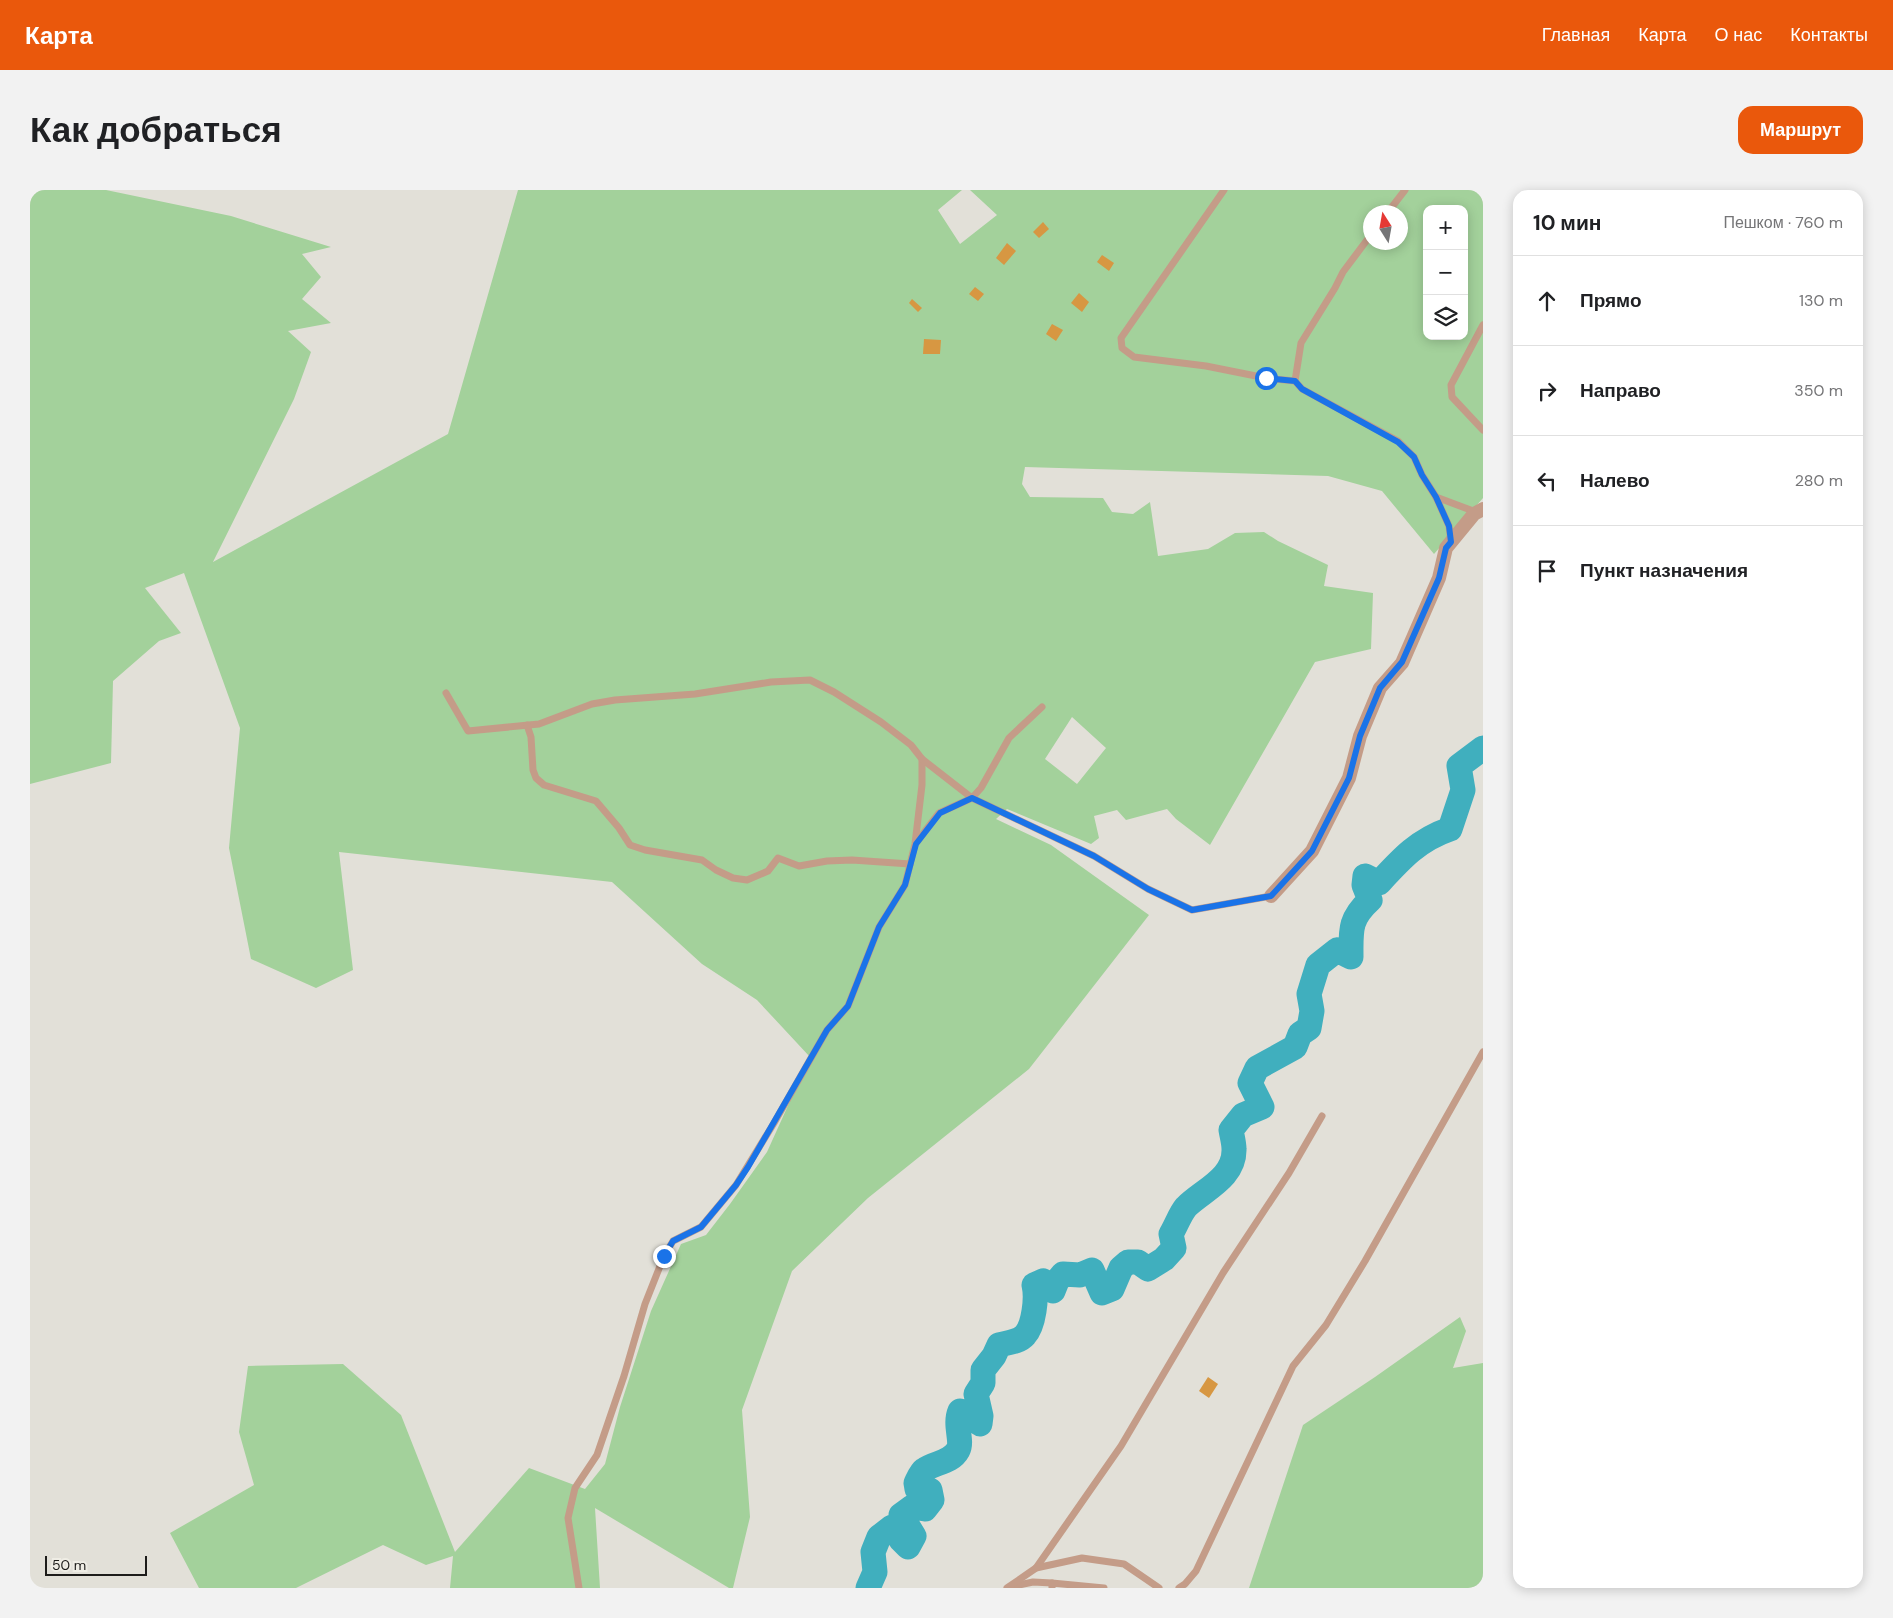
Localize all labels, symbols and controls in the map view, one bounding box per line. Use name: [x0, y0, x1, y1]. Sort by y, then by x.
text: Карта: [25, 20, 93, 51]
text: Главная: [1542, 23, 1610, 47]
text: Карта: [1638, 23, 1687, 47]
text: О нас: [1715, 23, 1762, 47]
text: Контакты: [1790, 23, 1868, 47]
button: Маршрут: [1738, 106, 1863, 154]
text: Как добраться: [30, 107, 282, 153]
north arrow: [1363, 205, 1408, 250]
map controls: [1423, 205, 1468, 340]
button: +: [1423, 205, 1468, 250]
text: 10 мин: [1533, 209, 1602, 237]
text: Пешком · 760 m: [1723, 212, 1843, 233]
button: −: [1423, 250, 1468, 295]
icon: ahead: [1533, 287, 1561, 315]
text: Прямо: [1580, 288, 1642, 313]
text: 130 m: [1799, 290, 1843, 311]
button: layers: [1423, 295, 1468, 340]
route start: [1255, 367, 1278, 390]
icon: right: [1533, 377, 1561, 405]
text: Направо: [1580, 378, 1661, 403]
text: 350 m: [1794, 380, 1843, 401]
icon: left: [1533, 467, 1561, 495]
text: Налево: [1580, 468, 1650, 493]
text: 280 m: [1795, 470, 1843, 491]
icon: arrive: [1533, 557, 1561, 585]
text: Пункт назначения: [1580, 558, 1748, 583]
route end: [653, 1245, 676, 1268]
scale bar: [45, 1553, 148, 1576]
text: 50 m: [52, 1556, 86, 1574]

